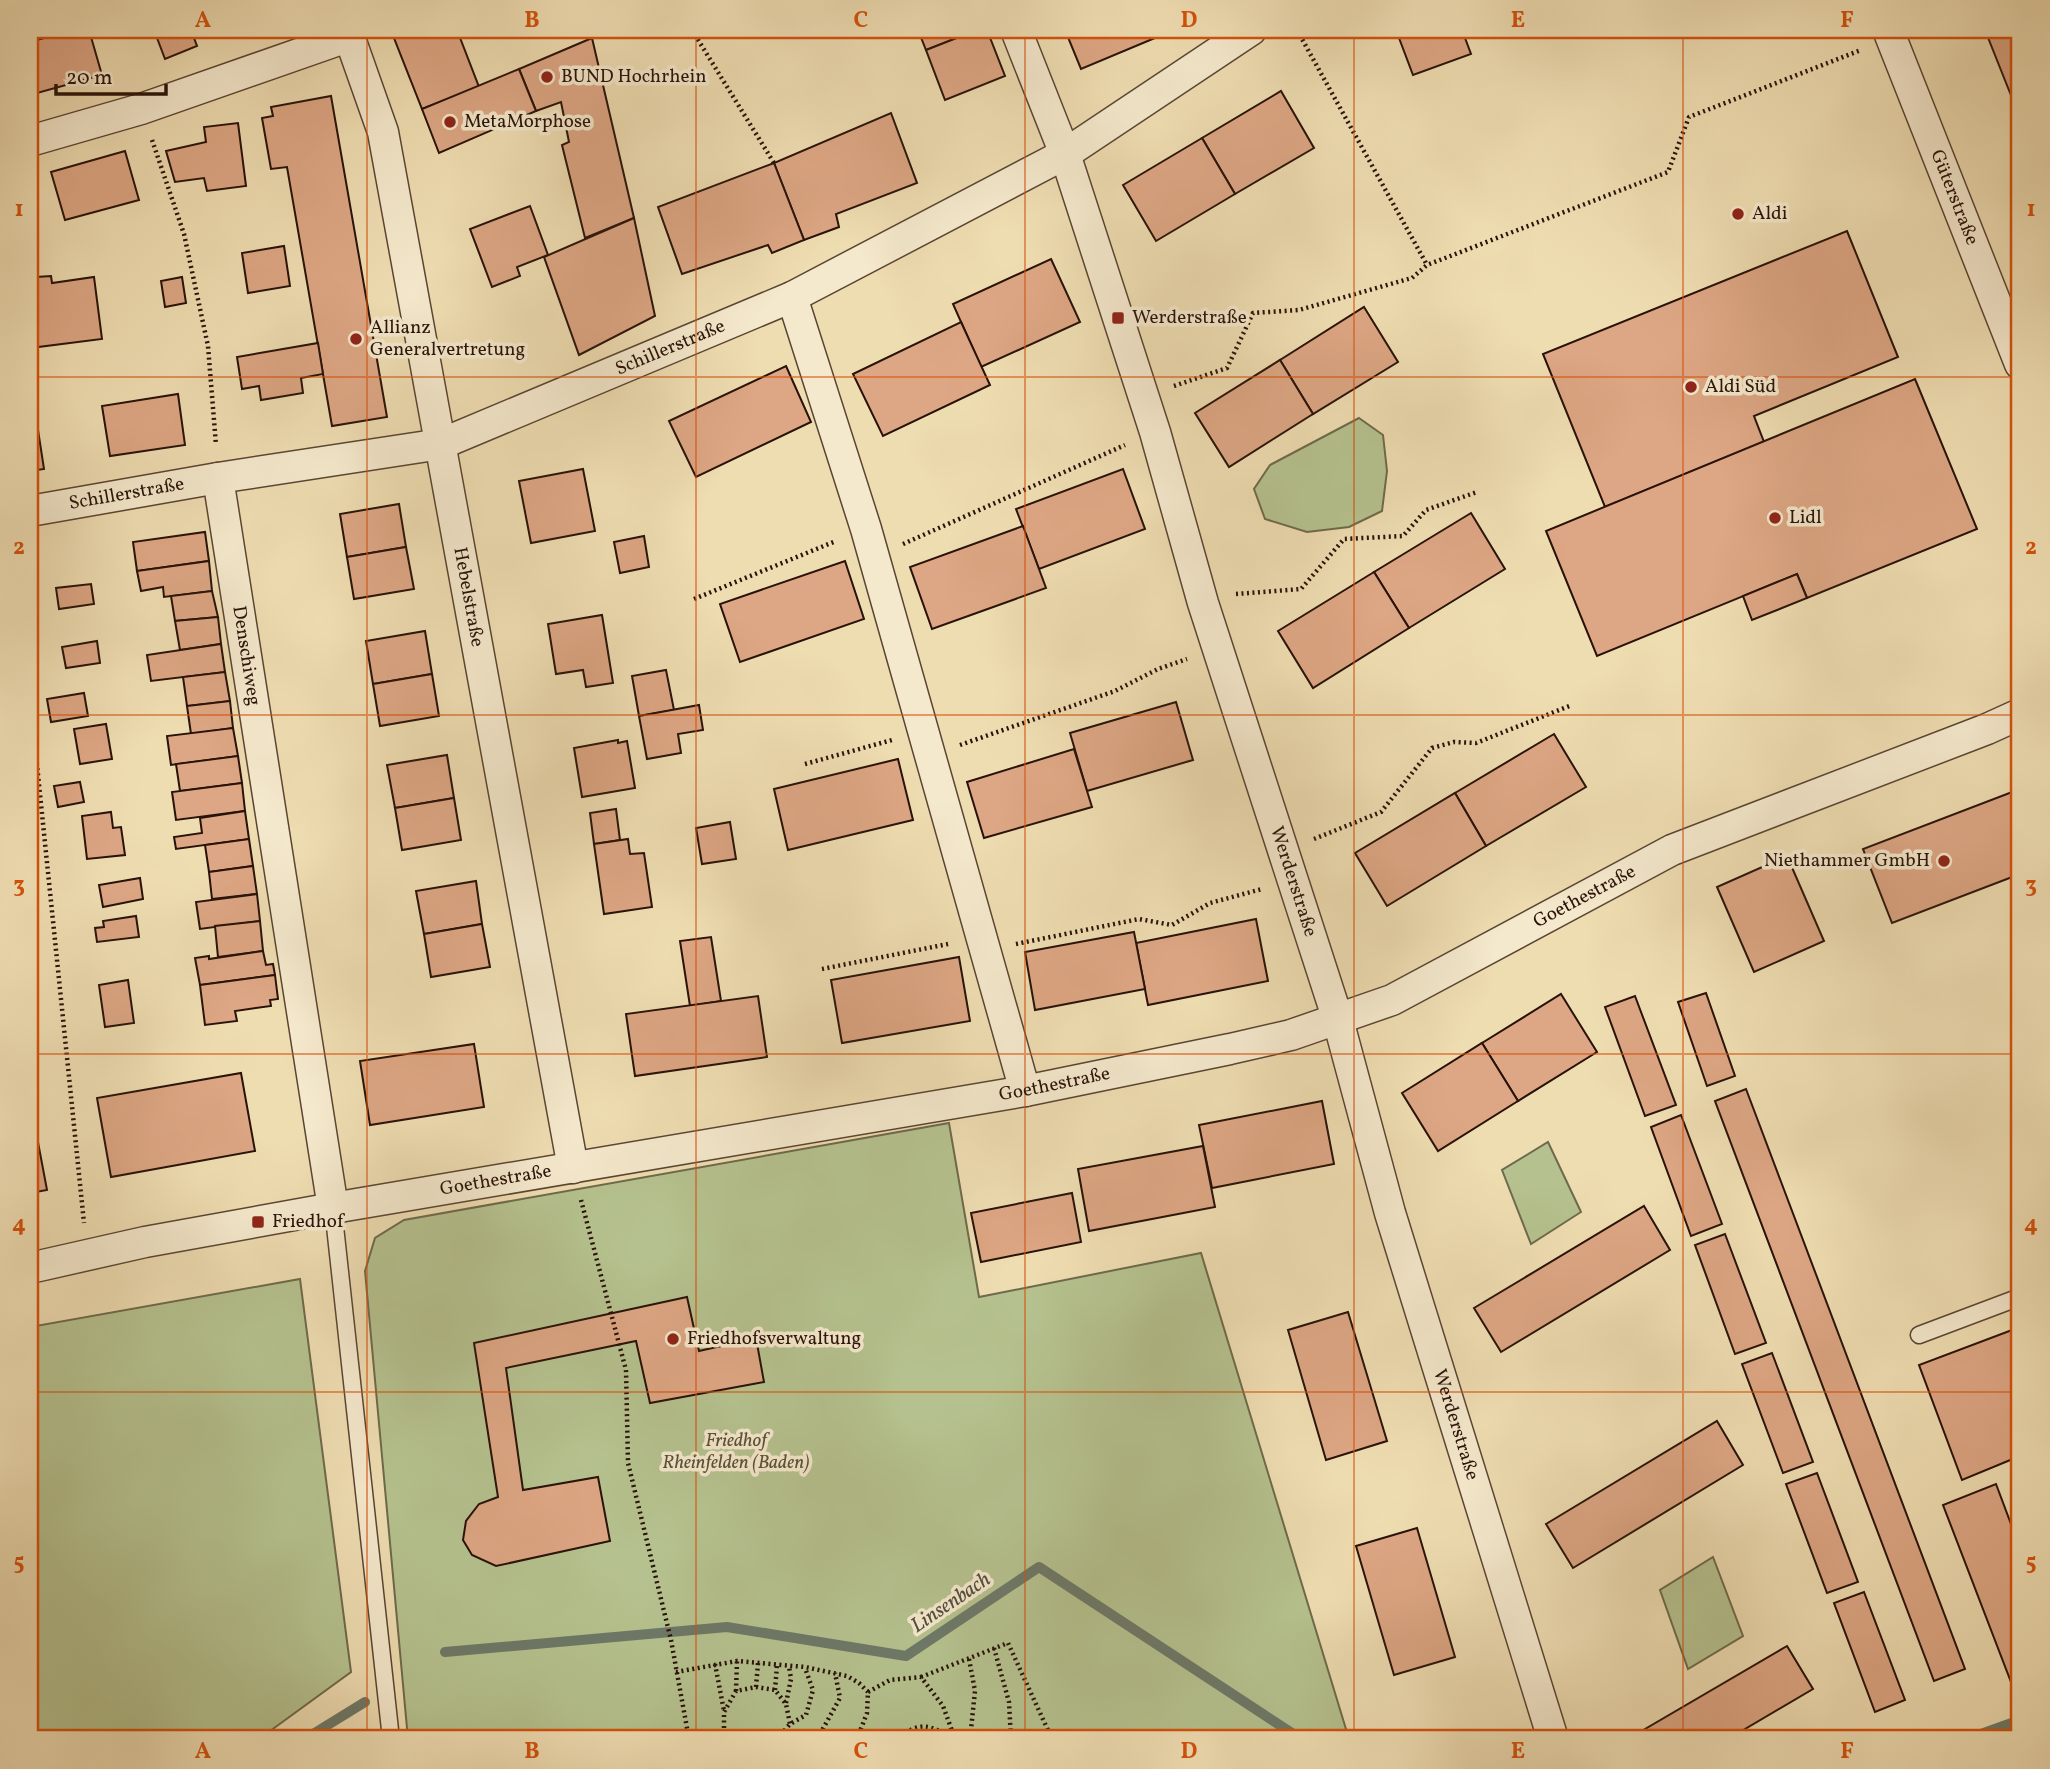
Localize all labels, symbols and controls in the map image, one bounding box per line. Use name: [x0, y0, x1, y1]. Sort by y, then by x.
text: A: [195, 5, 211, 37]
text: B: [524, 5, 540, 37]
text: C: [854, 5, 868, 37]
text: D: [1181, 5, 1198, 37]
text: E: [1511, 5, 1525, 37]
text: F: [1840, 5, 1854, 37]
scale bar: [56, 52, 166, 96]
text: 20 m: [66, 64, 112, 93]
place label: BUND Hochrhein: [561, 64, 707, 90]
marker: BUND Hochrhein: [539, 69, 555, 85]
place label: MetaMorphose: [464, 109, 591, 135]
marker: MetaMorphose: [442, 114, 458, 130]
street label: Güterstraße: [1924, 146, 1985, 249]
text: 1: [14, 194, 24, 226]
text: 1: [2026, 194, 2036, 226]
place label: Aldi: [1752, 201, 1788, 227]
marker: Aldi: [1730, 206, 1746, 222]
place label: Werderstraße: [1132, 305, 1247, 331]
marker: Werderstraße: [1110, 310, 1126, 326]
street label: Schillerstraße: [611, 313, 729, 382]
place label: Allianz Generalvertretung: [370, 315, 525, 363]
marker: Allianz Generalvertretung: [348, 331, 364, 347]
place label: Aldi Süd: [1705, 374, 1776, 400]
marker: Aldi Süd: [1683, 379, 1699, 395]
street label: Schillerstraße: [67, 471, 186, 517]
place label: Lidl: [1789, 505, 1822, 531]
marker: Lidl: [1767, 510, 1783, 526]
text: 2: [13, 532, 25, 564]
text: 2: [2025, 532, 2037, 564]
street label: Hebelstraße: [446, 545, 490, 649]
street label: Denschiweg: [225, 604, 267, 708]
street label: Werderstraße: [1263, 823, 1323, 940]
place label: Niethammer GmbH: [1764, 848, 1930, 874]
marker: Niethammer GmbH: [1936, 853, 1952, 869]
street label: Goethestraße: [1529, 859, 1640, 935]
text: 3: [13, 870, 25, 902]
text: 3: [2025, 870, 2037, 902]
street label: Goethestraße: [997, 1061, 1112, 1108]
street label: Goethestraße: [438, 1158, 553, 1203]
text: 4: [12, 1209, 26, 1241]
place label: Friedhof: [272, 1209, 345, 1235]
text: 4: [2024, 1209, 2038, 1241]
marker: Friedhof: [250, 1214, 266, 1230]
place label: Friedhofsverwaltung: [687, 1326, 861, 1352]
marker: Friedhofsverwaltung: [665, 1331, 681, 1347]
street label: Werderstraße: [1426, 1366, 1485, 1483]
park label: Friedhof Rheinfelden (Baden): [662, 1428, 810, 1476]
text: 5: [13, 1547, 25, 1579]
text: 5: [2025, 1547, 2037, 1579]
water label: Linsenbach: [905, 1566, 997, 1640]
text: A: [195, 1736, 211, 1768]
text: B: [524, 1736, 540, 1768]
text: C: [854, 1736, 868, 1768]
text: D: [1181, 1736, 1198, 1768]
text: E: [1511, 1736, 1525, 1768]
text: F: [1840, 1736, 1854, 1768]

